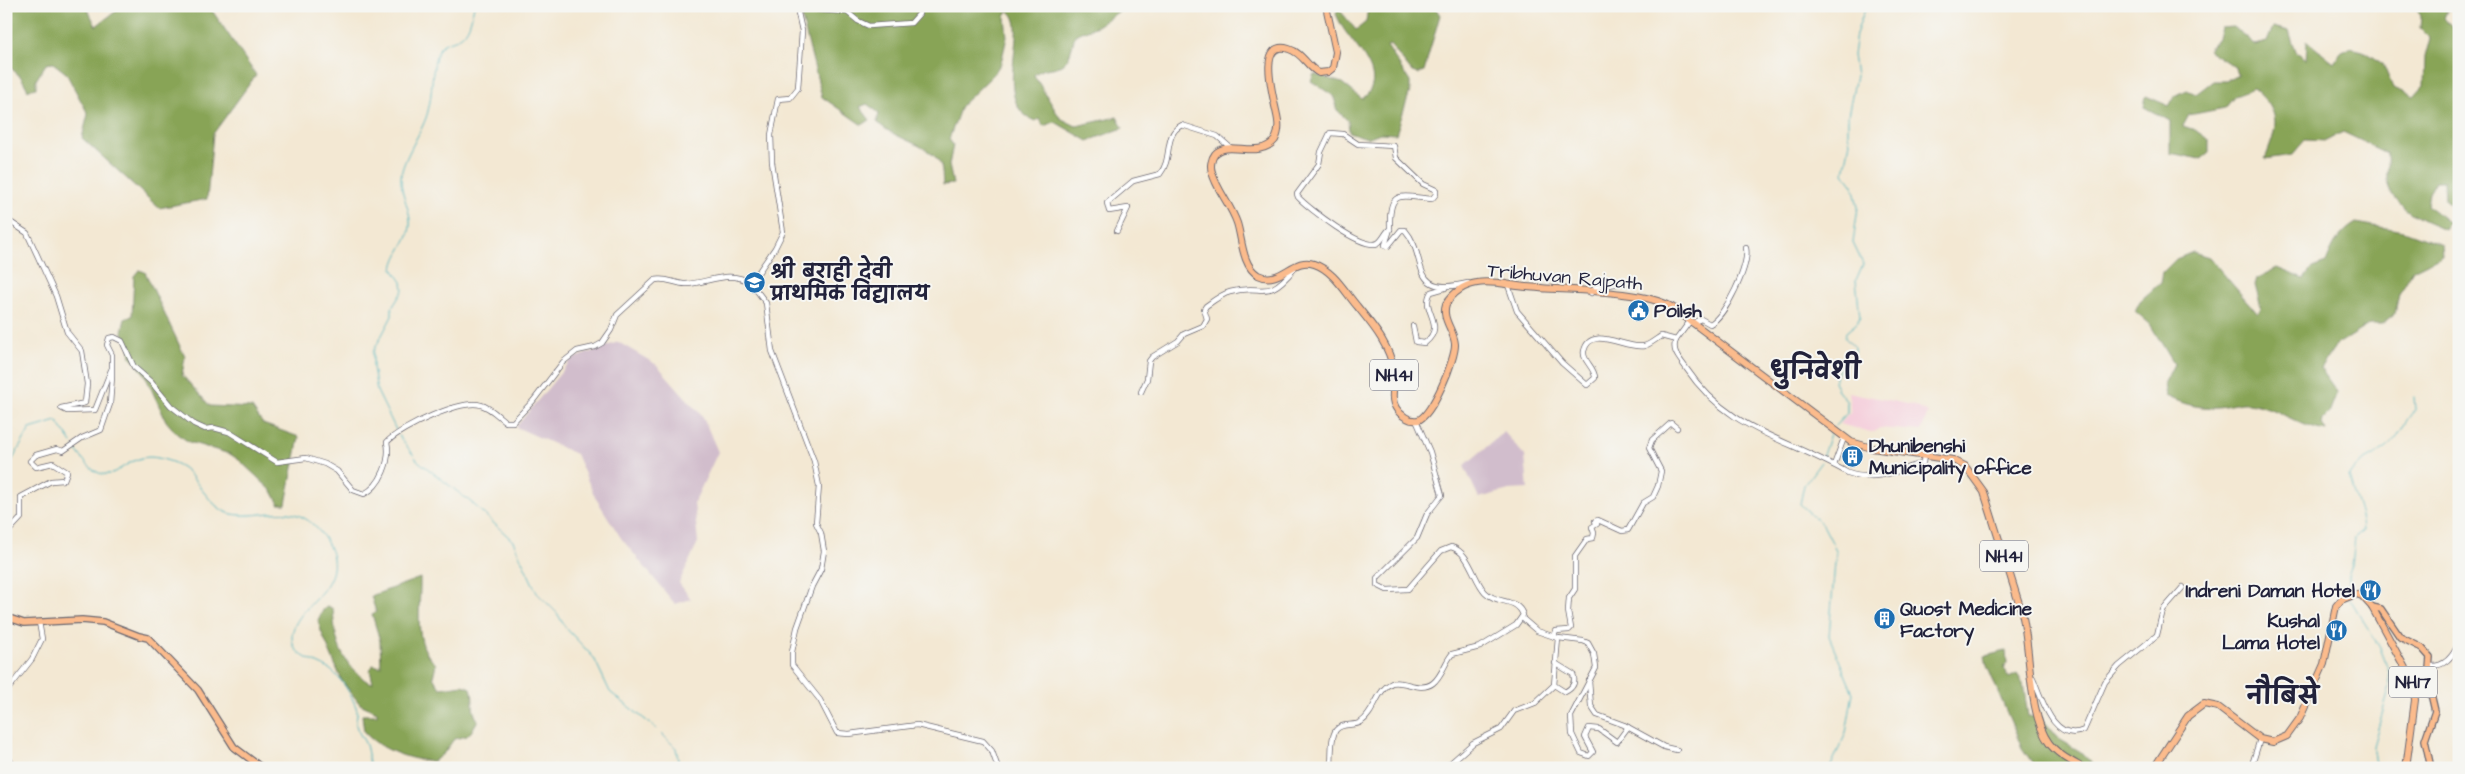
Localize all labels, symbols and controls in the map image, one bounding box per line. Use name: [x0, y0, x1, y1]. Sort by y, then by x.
place label: श्री बराही देवी प्राथमिक विद्यालय: [769, 255, 931, 308]
street label: Tribhuvan Rajpath: [1486, 257, 1644, 298]
school or university icon: श्री बराही देवी प्राथमिक विद्यालय: [743, 270, 767, 294]
public building icon: Poilsh: [1626, 298, 1650, 322]
place label: Poilsh: [1654, 298, 1702, 325]
district label: धुनिवेशी: [1770, 350, 1863, 390]
road number: NH41: [1370, 360, 1418, 390]
place label: Dhunibenshi Municipality office: [1869, 433, 2033, 483]
building icon: Dhunibenshi Municipality office: [1841, 444, 1865, 468]
road number: NH41: [1980, 540, 2028, 572]
place label: Indreni Daman Hotel: [2185, 578, 2355, 605]
restaurant icon: Indreni Daman Hotel: [2359, 578, 2383, 602]
place label: Quost Medicine Factory: [1900, 596, 2033, 646]
building icon: Quost Medicine Factory: [1872, 607, 1896, 631]
place label: Kushal Lama Hotel: [2222, 608, 2320, 657]
restaurant icon: Kushal Lama Hotel: [2324, 619, 2348, 643]
road number: NH17: [2389, 666, 2437, 698]
district label: नौबिसे: [2245, 673, 2322, 714]

